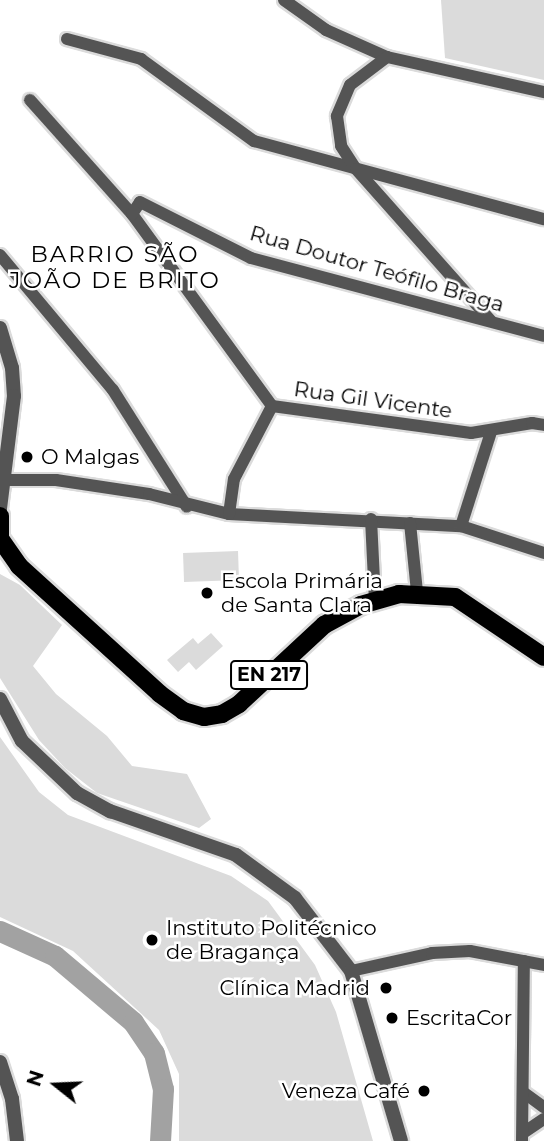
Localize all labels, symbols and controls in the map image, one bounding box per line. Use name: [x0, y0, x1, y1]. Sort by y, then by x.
street label: Rua Doutor Teófilo Braga: [247, 221, 507, 317]
district label: BARRIO SÃO JOÃO DE BRITO: [11, 240, 219, 294]
street label: Rua Gil Vicente: [292, 376, 454, 424]
place label: O Malgas: [41, 444, 139, 470]
marker: O Malgas: [19, 449, 35, 465]
place label: Escola Primária de Santa Clara: [221, 568, 383, 618]
marker: Escola Primária de Santa Clara: [199, 585, 215, 601]
road number: EN 217: [229, 660, 309, 690]
place label: Instituto Politécnico de Bragança: [166, 915, 377, 965]
marker: Instituto Politécnico de Bragança: [144, 932, 160, 948]
place label: Clínica Madrid: [219, 975, 370, 1001]
marker: Clínica Madrid: [376, 978, 396, 998]
place label: EscritaCor: [406, 1005, 512, 1031]
marker: EscritaCor: [384, 1010, 400, 1026]
north arrow: [21, 1050, 91, 1120]
text: N: [22, 1068, 49, 1089]
place label: Veneza Café: [282, 1078, 410, 1104]
marker: Veneza Café: [416, 1083, 432, 1099]

